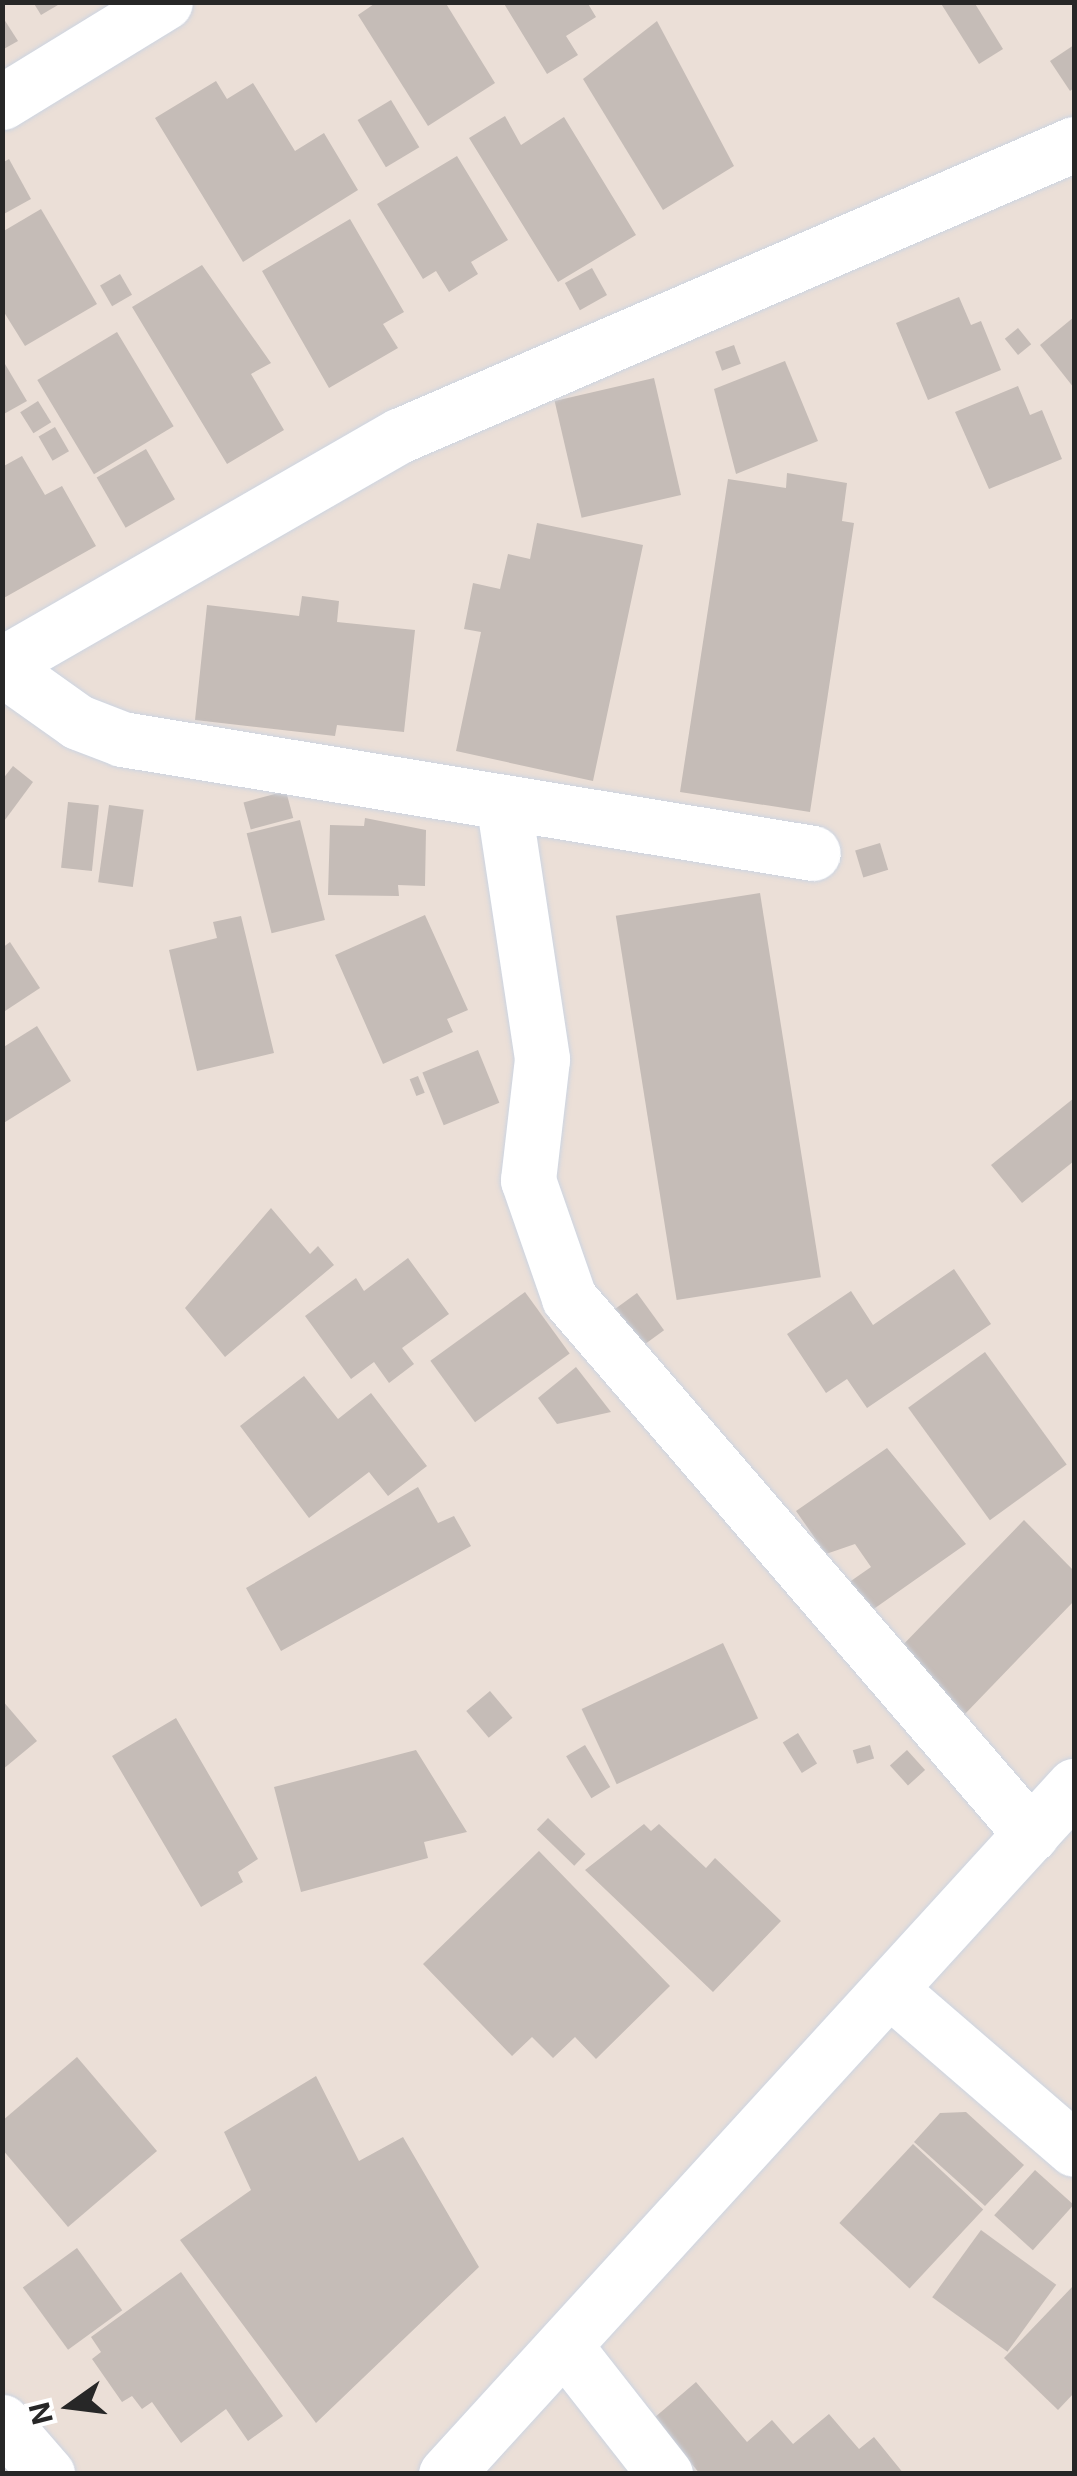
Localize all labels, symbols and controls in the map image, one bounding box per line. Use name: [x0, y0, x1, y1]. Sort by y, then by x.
north arrow: [20, 2356, 120, 2456]
text: N: [22, 2399, 60, 2428]

